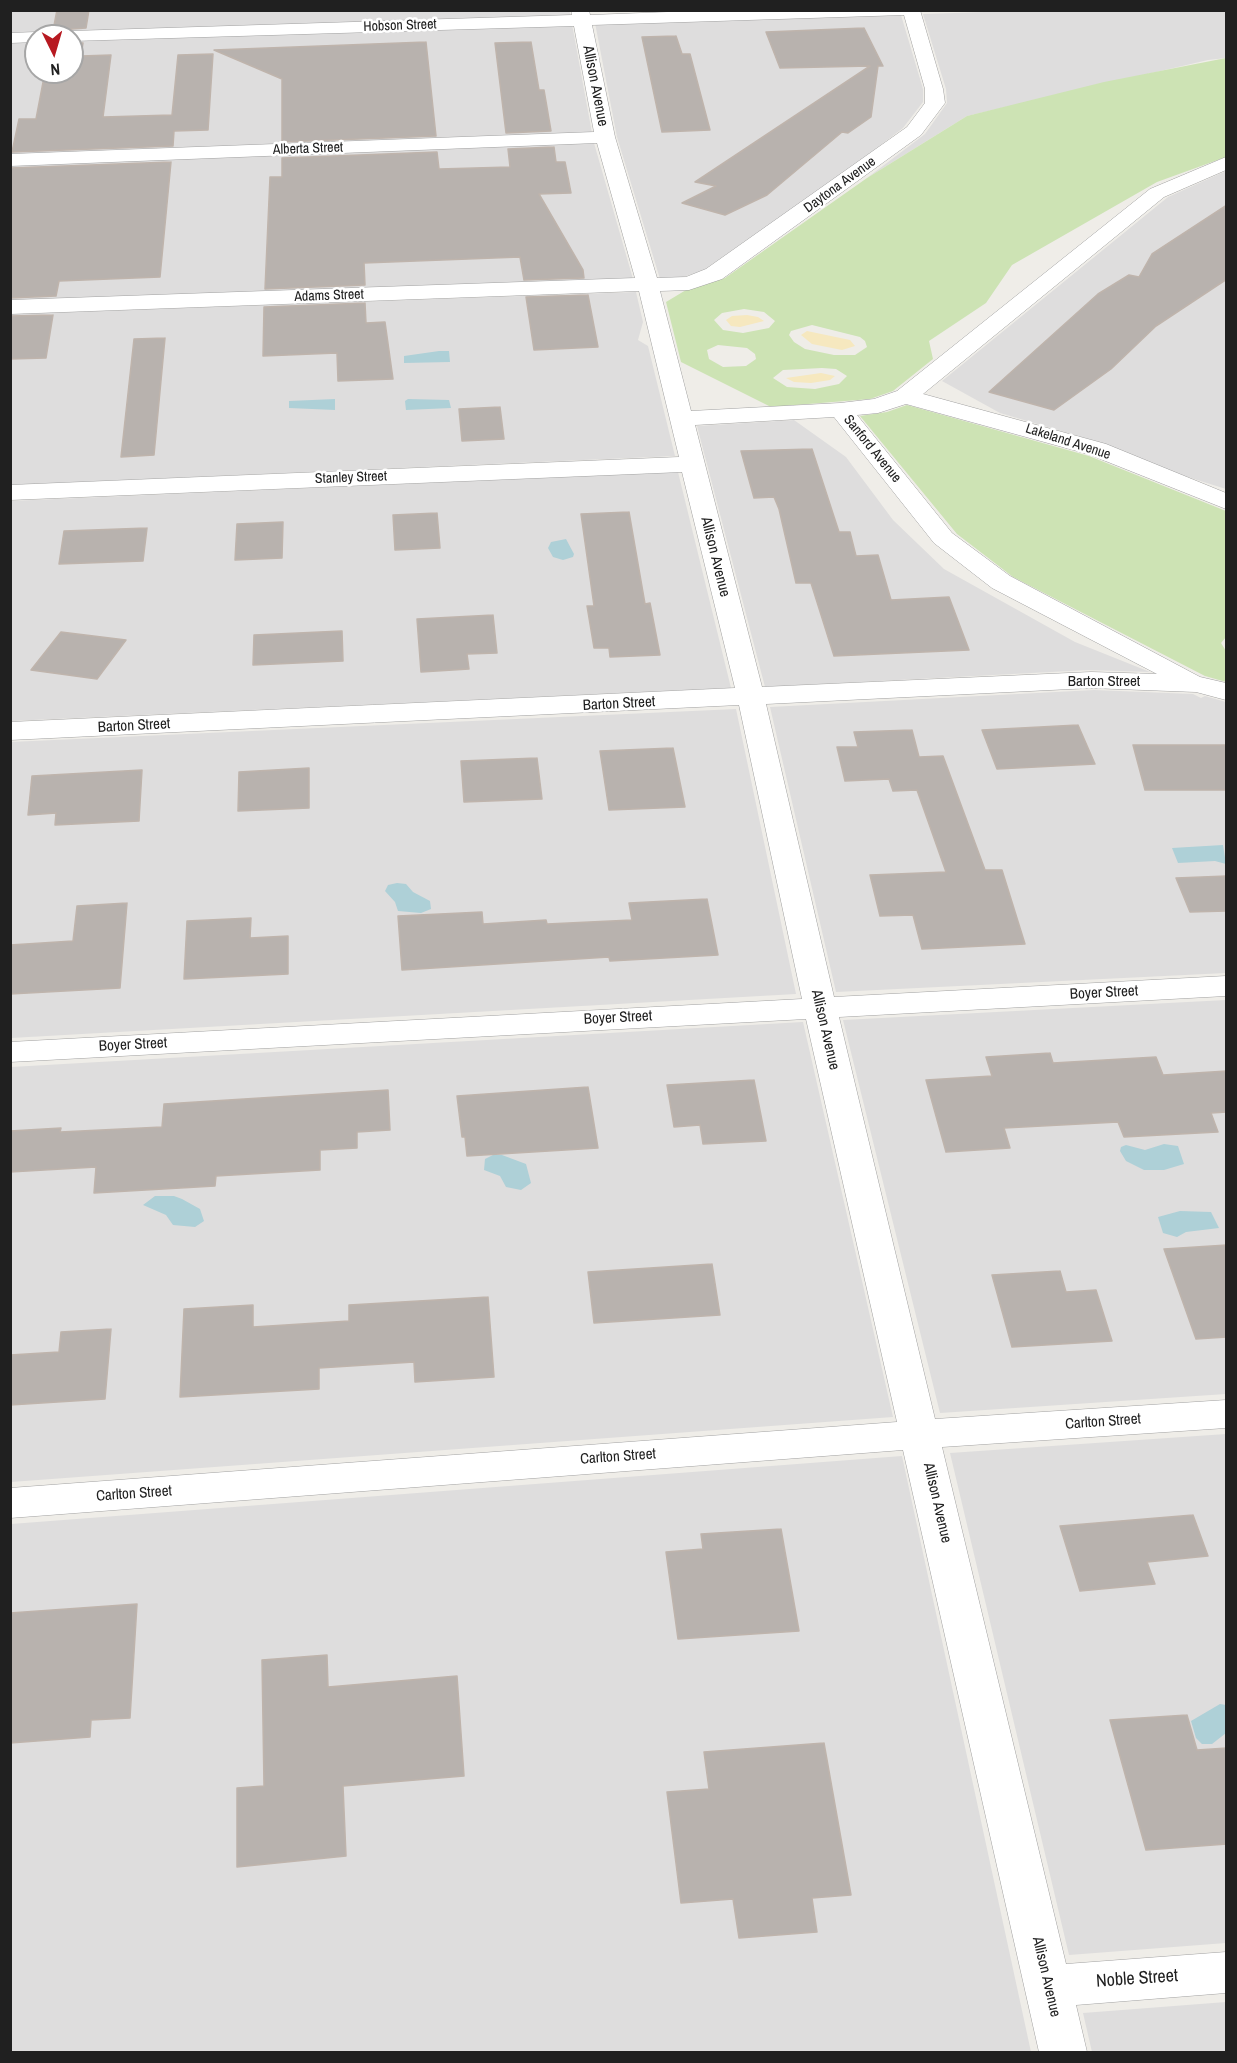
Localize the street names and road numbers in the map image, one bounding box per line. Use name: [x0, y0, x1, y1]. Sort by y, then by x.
street label: Hobson Street: [363, 16, 437, 36]
street label: Allison Avenue: [578, 44, 612, 128]
street label: Alberta Street: [273, 139, 343, 159]
street label: Daytona Avenue: [801, 153, 879, 217]
street label: Adams Street: [294, 286, 364, 306]
street label: Sanford Avenue: [840, 412, 904, 486]
street label: Lakeland Avenue: [1023, 420, 1113, 464]
street label: Stanley Street: [315, 468, 387, 488]
street label: Allison Avenue: [696, 515, 734, 599]
street label: Barton Street: [1068, 673, 1140, 691]
street label: Barton Street: [582, 693, 656, 715]
street label: Barton Street: [97, 715, 171, 737]
street label: Boyer Street: [1069, 982, 1139, 1004]
street label: Allison Avenue: [807, 988, 843, 1072]
street label: Boyer Street: [583, 1007, 653, 1029]
street label: Boyer Street: [98, 1034, 168, 1056]
street label: Carlton Street: [1065, 1410, 1141, 1434]
street label: Carlton Street: [580, 1445, 656, 1469]
street label: Allison Avenue: [919, 1461, 955, 1545]
street label: Carlton Street: [96, 1482, 172, 1506]
street label: Allison Avenue: [1028, 1935, 1064, 2019]
street label: Noble Street: [1095, 1965, 1179, 1993]

